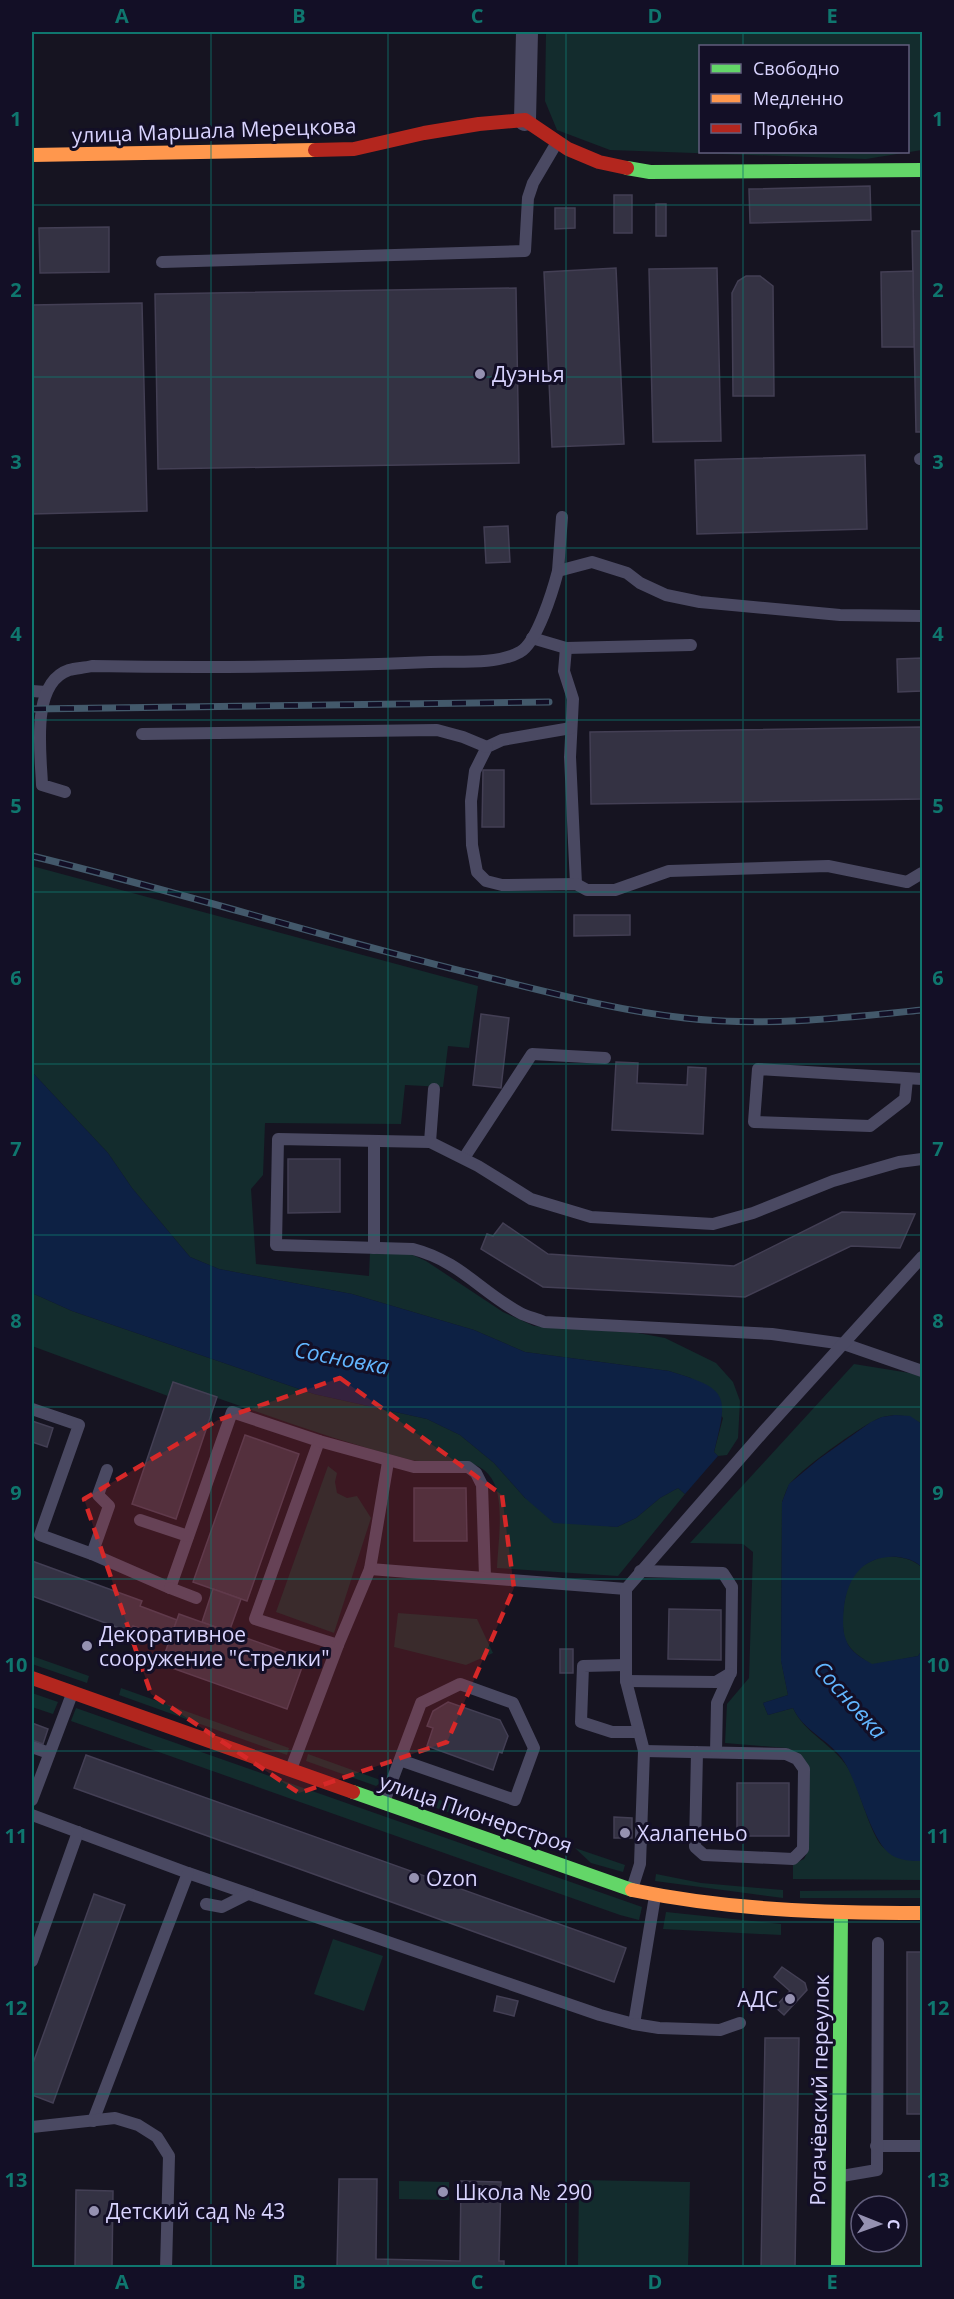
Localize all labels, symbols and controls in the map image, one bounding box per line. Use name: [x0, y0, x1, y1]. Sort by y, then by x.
text: A: [115, 2, 129, 29]
text: B: [292, 2, 306, 29]
text: C: [471, 2, 484, 29]
text: D: [648, 2, 662, 29]
text: E: [826, 2, 838, 29]
legend: [699, 45, 909, 153]
text: Свободно: [753, 56, 840, 80]
text: Медленно: [753, 86, 844, 110]
text: 1: [10, 105, 22, 132]
text: 1: [932, 105, 944, 132]
street label: улица Маршала Мерецкова: [71, 111, 357, 149]
text: Пробка: [753, 116, 818, 140]
text: 2: [10, 276, 22, 303]
text: 2: [932, 276, 944, 303]
place label: Дуэнья: [492, 360, 565, 388]
marker: Дуэнья: [473, 367, 487, 381]
text: 3: [10, 448, 22, 475]
text: 3: [932, 448, 944, 475]
text: 4: [10, 620, 22, 647]
text: 4: [932, 620, 944, 647]
text: 5: [10, 792, 22, 819]
text: 5: [932, 792, 944, 819]
text: 6: [10, 964, 22, 991]
text: 6: [932, 964, 944, 991]
text: 7: [10, 1135, 22, 1162]
text: 7: [932, 1135, 944, 1162]
text: 8: [10, 1307, 22, 1334]
text: 8: [932, 1307, 944, 1334]
water label: Сосновка: [292, 1333, 392, 1381]
text: 9: [10, 1479, 22, 1506]
text: 9: [932, 1479, 944, 1506]
place label: Декоративное сооружение "Стрелки": [99, 1620, 330, 1672]
marker: Декоративное сооружение "Стрелки": [80, 1639, 94, 1653]
text: 10: [5, 1651, 27, 1678]
text: 10: [927, 1651, 949, 1678]
water label: Сосновка: [808, 1653, 894, 1745]
street label: улица Пионерстроя: [376, 1767, 576, 1859]
place label: Халапеньо: [637, 1819, 748, 1847]
text: 11: [5, 1822, 27, 1849]
text: 11: [927, 1822, 949, 1849]
marker: Халапеньо: [618, 1826, 632, 1840]
place label: Ozon: [426, 1864, 478, 1892]
marker: Ozon: [407, 1871, 421, 1885]
street label: Рогачёвский переулок: [803, 1974, 835, 2206]
place label: АДС: [737, 1985, 778, 2013]
marker: АДС: [783, 1992, 797, 2006]
text: 12: [5, 1994, 27, 2021]
text: 12: [927, 1994, 949, 2021]
text: 13: [5, 2166, 27, 2193]
text: 13: [927, 2166, 949, 2193]
place label: Школа № 290: [455, 2178, 592, 2206]
marker: Школа № 290: [436, 2185, 450, 2199]
north arrow: [849, 2194, 909, 2254]
place label: Детский сад № 43: [106, 2197, 285, 2225]
marker: Детский сад № 43: [87, 2204, 101, 2218]
text: С: [883, 2219, 905, 2230]
text: A: [115, 2268, 129, 2295]
text: B: [292, 2268, 306, 2295]
text: C: [471, 2268, 484, 2295]
text: D: [648, 2268, 662, 2295]
text: E: [826, 2268, 838, 2295]

